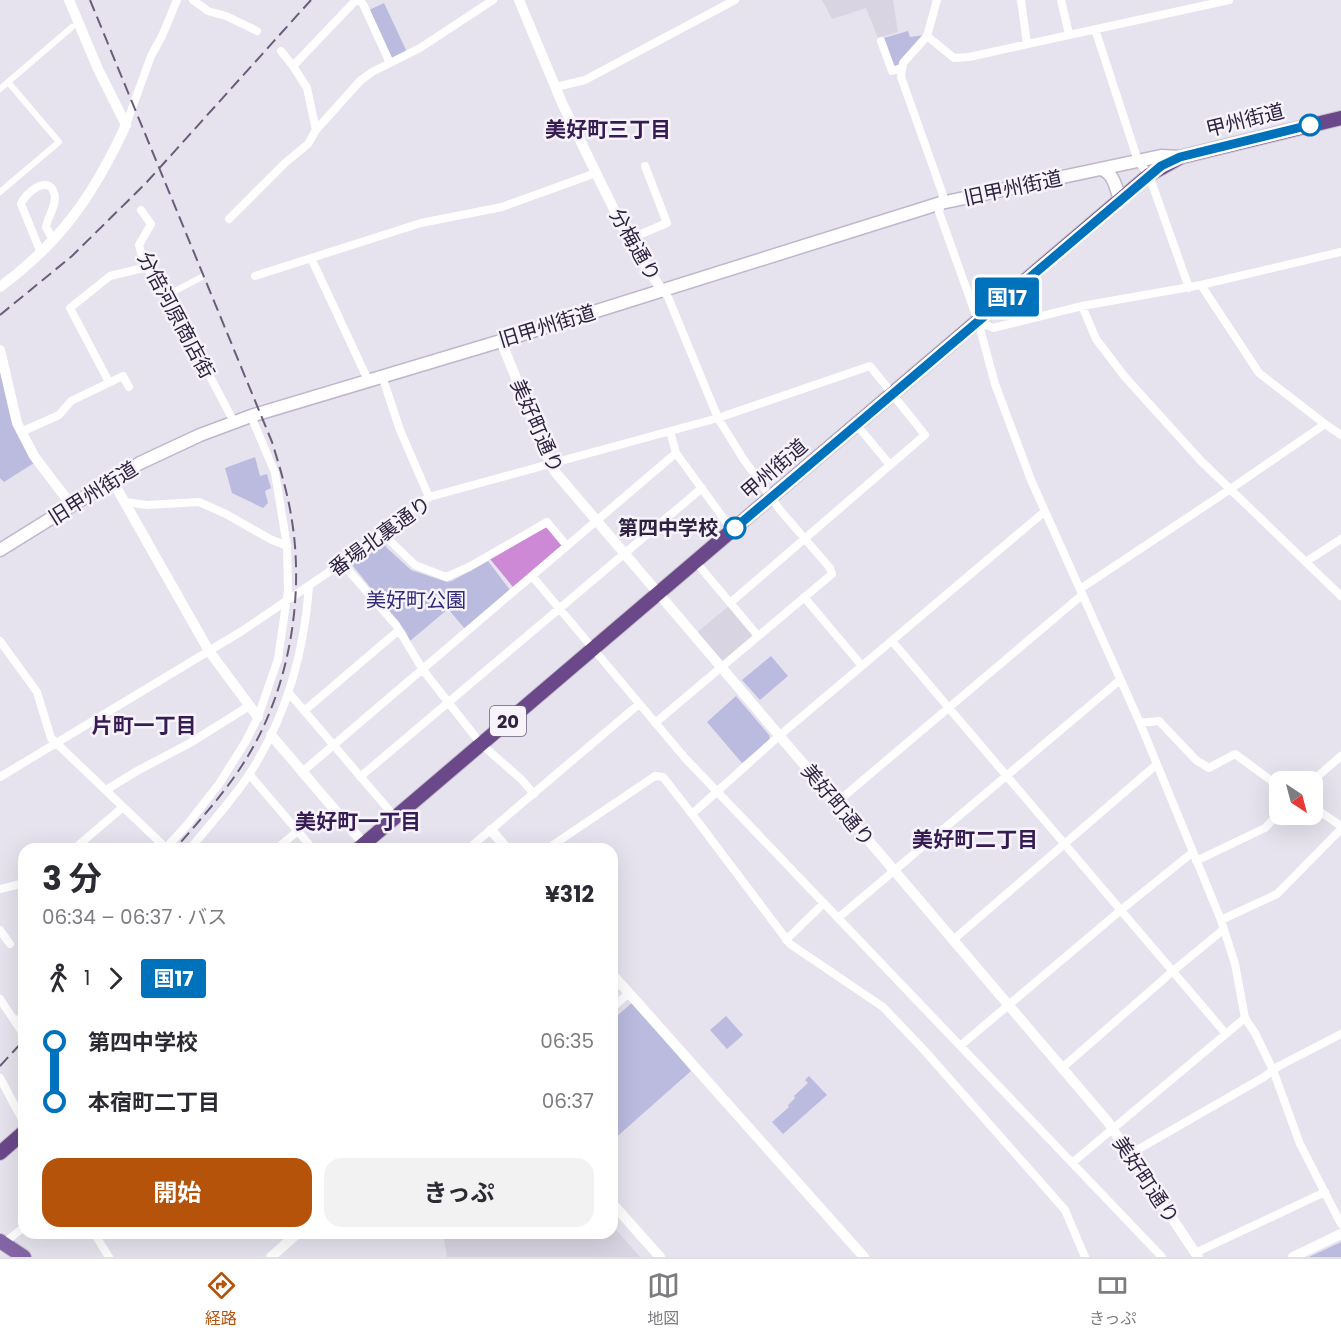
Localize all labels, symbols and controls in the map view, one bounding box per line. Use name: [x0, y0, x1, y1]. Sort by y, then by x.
street label: 甲州街道: [1203, 97, 1287, 143]
unlabelled marker: [1299, 114, 1321, 136]
district label: 美好町三丁目: [545, 115, 671, 144]
street label: 旧甲州街道: [961, 164, 1065, 212]
street label: 分梅通り: [603, 203, 667, 287]
street label: 分倍河原商店街: [131, 247, 221, 383]
line badge: 国17: [972, 278, 1042, 316]
text: 国17: [987, 283, 1027, 312]
street label: 旧甲州街道: [495, 298, 599, 354]
street label: 美好町通り: [504, 375, 570, 477]
street label: 甲州街道: [735, 432, 813, 506]
street label: 旧甲州街道: [43, 455, 143, 531]
street label: 番場北裏通り: [323, 489, 437, 583]
place label: 第四中学校: [618, 514, 718, 542]
marker: 第四中学校: [724, 517, 746, 539]
park label: 美好町公園: [366, 586, 466, 614]
road number: 20: [490, 706, 526, 736]
district label: 片町一丁目: [92, 711, 197, 740]
street label: 美好町通り: [795, 758, 881, 852]
north arrow: [1269, 771, 1323, 825]
map controls: [1269, 771, 1323, 825]
district label: 美好町一丁目: [295, 807, 421, 836]
district label: 美好町二丁目: [912, 825, 1038, 854]
text: 3 分: [42, 855, 102, 902]
text: ¥312: [545, 879, 594, 910]
text: 06:34 – 06:37 · バス: [42, 903, 227, 931]
icon: walk: [42, 962, 75, 995]
icon: forward: [99, 962, 132, 995]
text: 1: [84, 964, 90, 992]
text: 国17: [153, 964, 194, 993]
text: 第四中学校: [88, 1027, 198, 1058]
text: 06:35: [540, 1027, 594, 1055]
text: 本宿町二丁目: [88, 1087, 220, 1118]
text: 06:37: [542, 1087, 594, 1115]
street label: 美好町通り: [1106, 1131, 1186, 1229]
button: 開始: [42, 1158, 312, 1227]
button: きっぷ: [324, 1158, 594, 1227]
tab: 経路: [205, 1269, 238, 1331]
tab: 地図: [647, 1269, 680, 1331]
tab: きっぷ: [1089, 1269, 1136, 1331]

